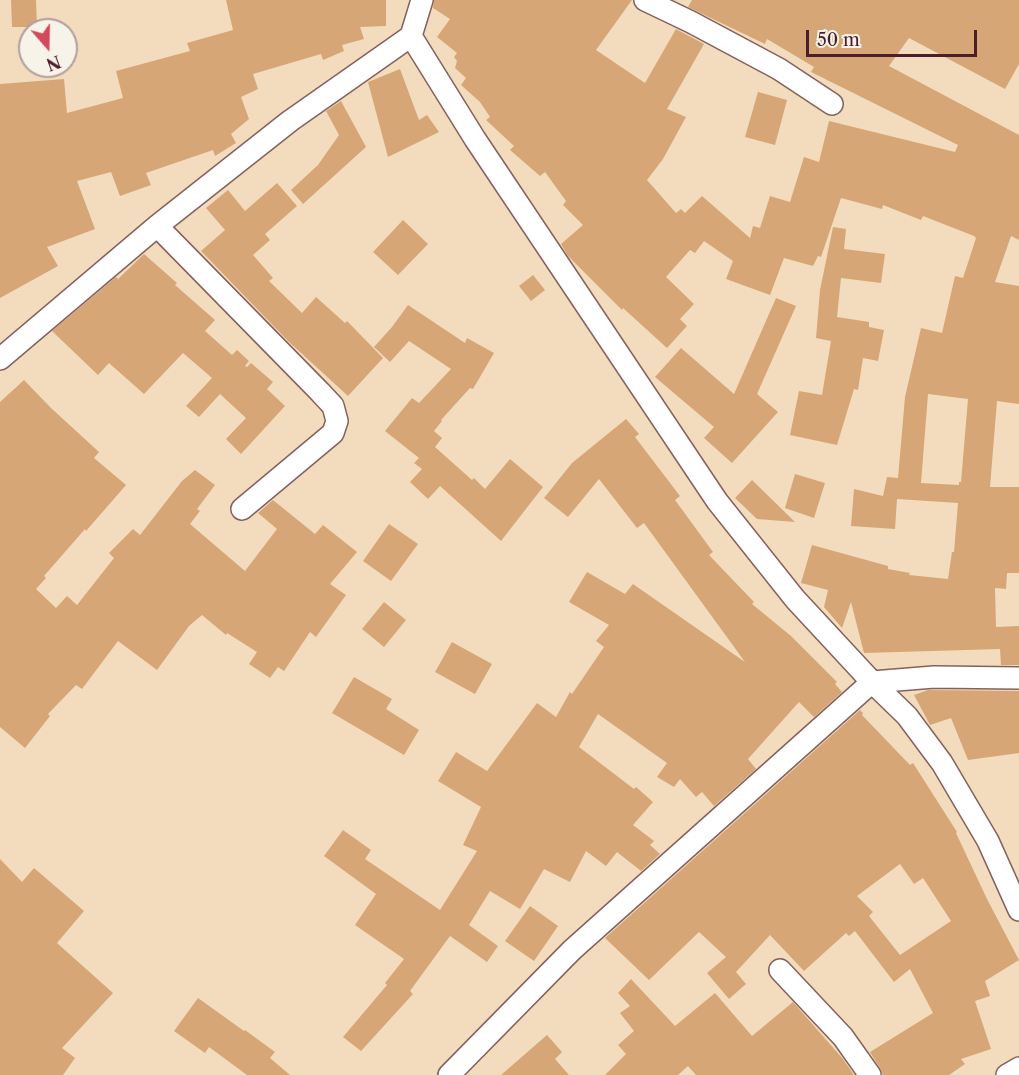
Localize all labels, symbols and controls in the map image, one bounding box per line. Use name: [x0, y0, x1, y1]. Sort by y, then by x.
north arrow: [18, 18, 78, 78]
scale bar: [809, 18, 980, 56]
text: 50 m: [817, 29, 860, 51]
text: N: [44, 51, 63, 75]

